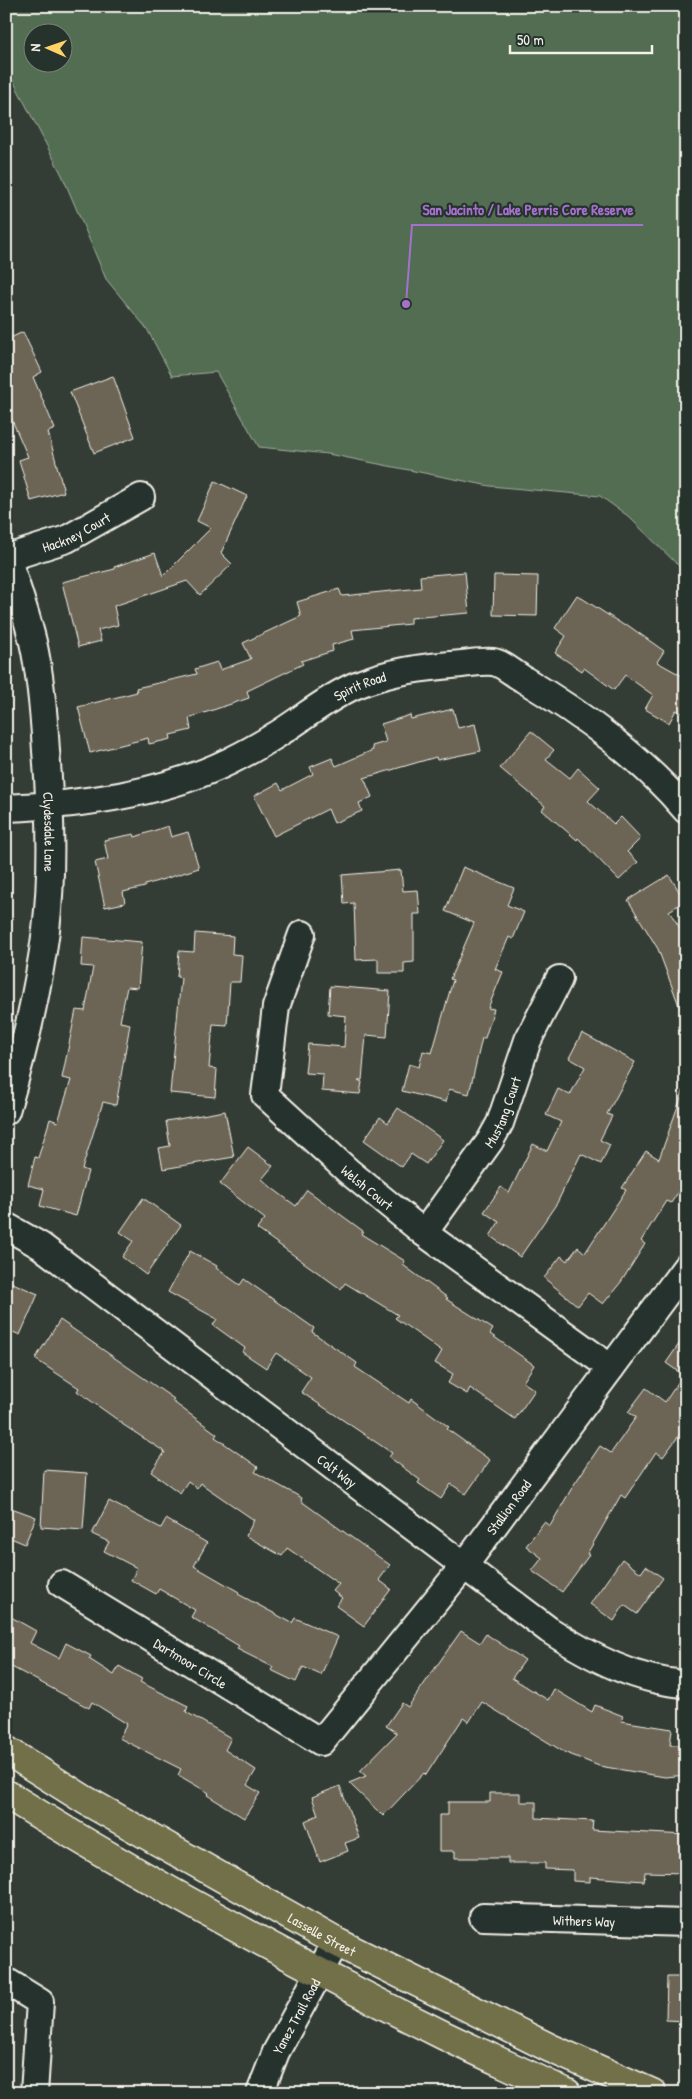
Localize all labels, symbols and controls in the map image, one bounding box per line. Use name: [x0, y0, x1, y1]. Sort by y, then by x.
north arrow: [22, 22, 72, 72]
scale bar: [510, 22, 652, 54]
text: 50 m: [517, 29, 544, 50]
text: N: [25, 43, 44, 52]
callout: San Jacinto / Lake Perris Core Reserve: [412, 195, 643, 225]
text: San Jacinto / Lake Perris Core Reserve: [423, 199, 634, 220]
street label: Hackney Court: [40, 507, 113, 556]
street label: Spirit Road: [330, 666, 388, 704]
street label: Clydesdale Lane: [39, 791, 60, 873]
street label: Mustang Court: [479, 1074, 525, 1151]
street label: Welsh Court: [338, 1160, 398, 1214]
street label: Colt Way: [314, 1449, 361, 1492]
street label: Stallion Road: [481, 1475, 535, 1538]
street label: Dartmoor Circle: [151, 1633, 232, 1693]
street label: Lasselle Street: [285, 1908, 360, 1960]
street label: Withers Way: [553, 1910, 615, 1931]
street label: Yanez Trail Road: [267, 1974, 324, 2057]

